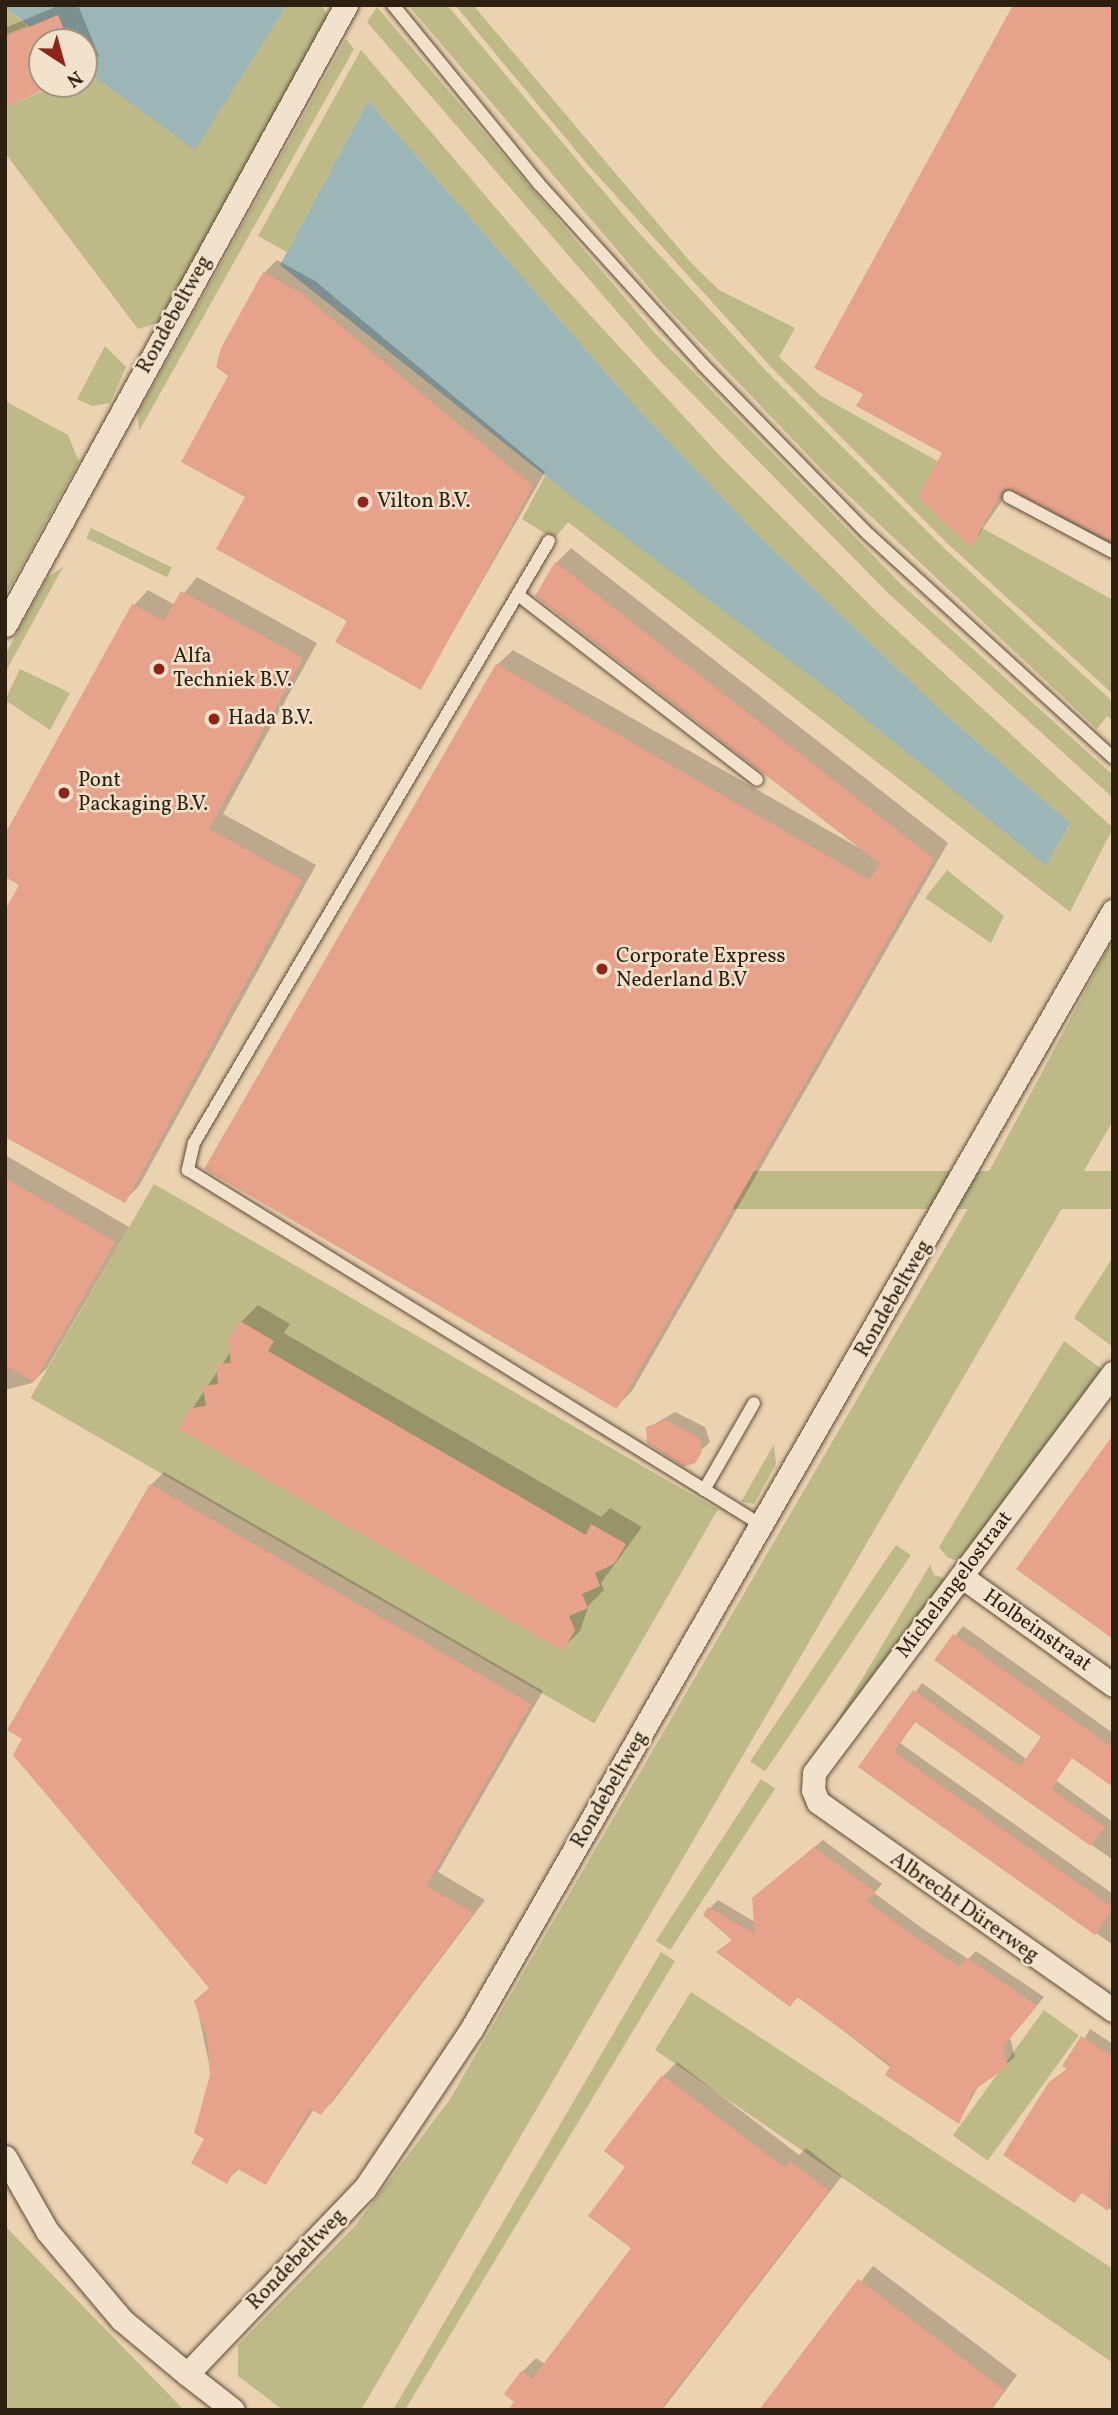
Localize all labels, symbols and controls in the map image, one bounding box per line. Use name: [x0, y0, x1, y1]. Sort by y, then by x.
north arrow: [28, 28, 98, 98]
text: N: [61, 64, 87, 93]
street label: Rondebeltweg: [132, 251, 218, 379]
place label: Vilton B.V.: [377, 489, 470, 515]
marker: Vilton B.V.: [355, 494, 371, 510]
place label: Alfa Techniek B.V.: [173, 644, 292, 694]
marker: Alfa Techniek B.V.: [151, 661, 167, 677]
place label: Hada B.V.: [228, 706, 313, 732]
marker: Hada B.V.: [206, 711, 222, 727]
place label: Pont Packaging B.V.: [78, 768, 208, 818]
marker: Pont Packaging B.V.: [56, 785, 72, 801]
place label: Corporate Express Nederland B.V: [616, 944, 785, 994]
marker: Corporate Express Nederland B.V: [594, 961, 610, 977]
street label: Rondebeltweg: [850, 1236, 938, 1362]
street label: Michelangelostraat: [891, 1506, 1019, 1664]
street label: Holbeinstraat: [978, 1584, 1096, 1678]
street label: Rondebeltweg: [566, 1727, 654, 1853]
street label: Albrecht Dürerweg: [885, 1847, 1043, 1969]
street label: Rondebeltweg: [242, 2204, 352, 2316]

